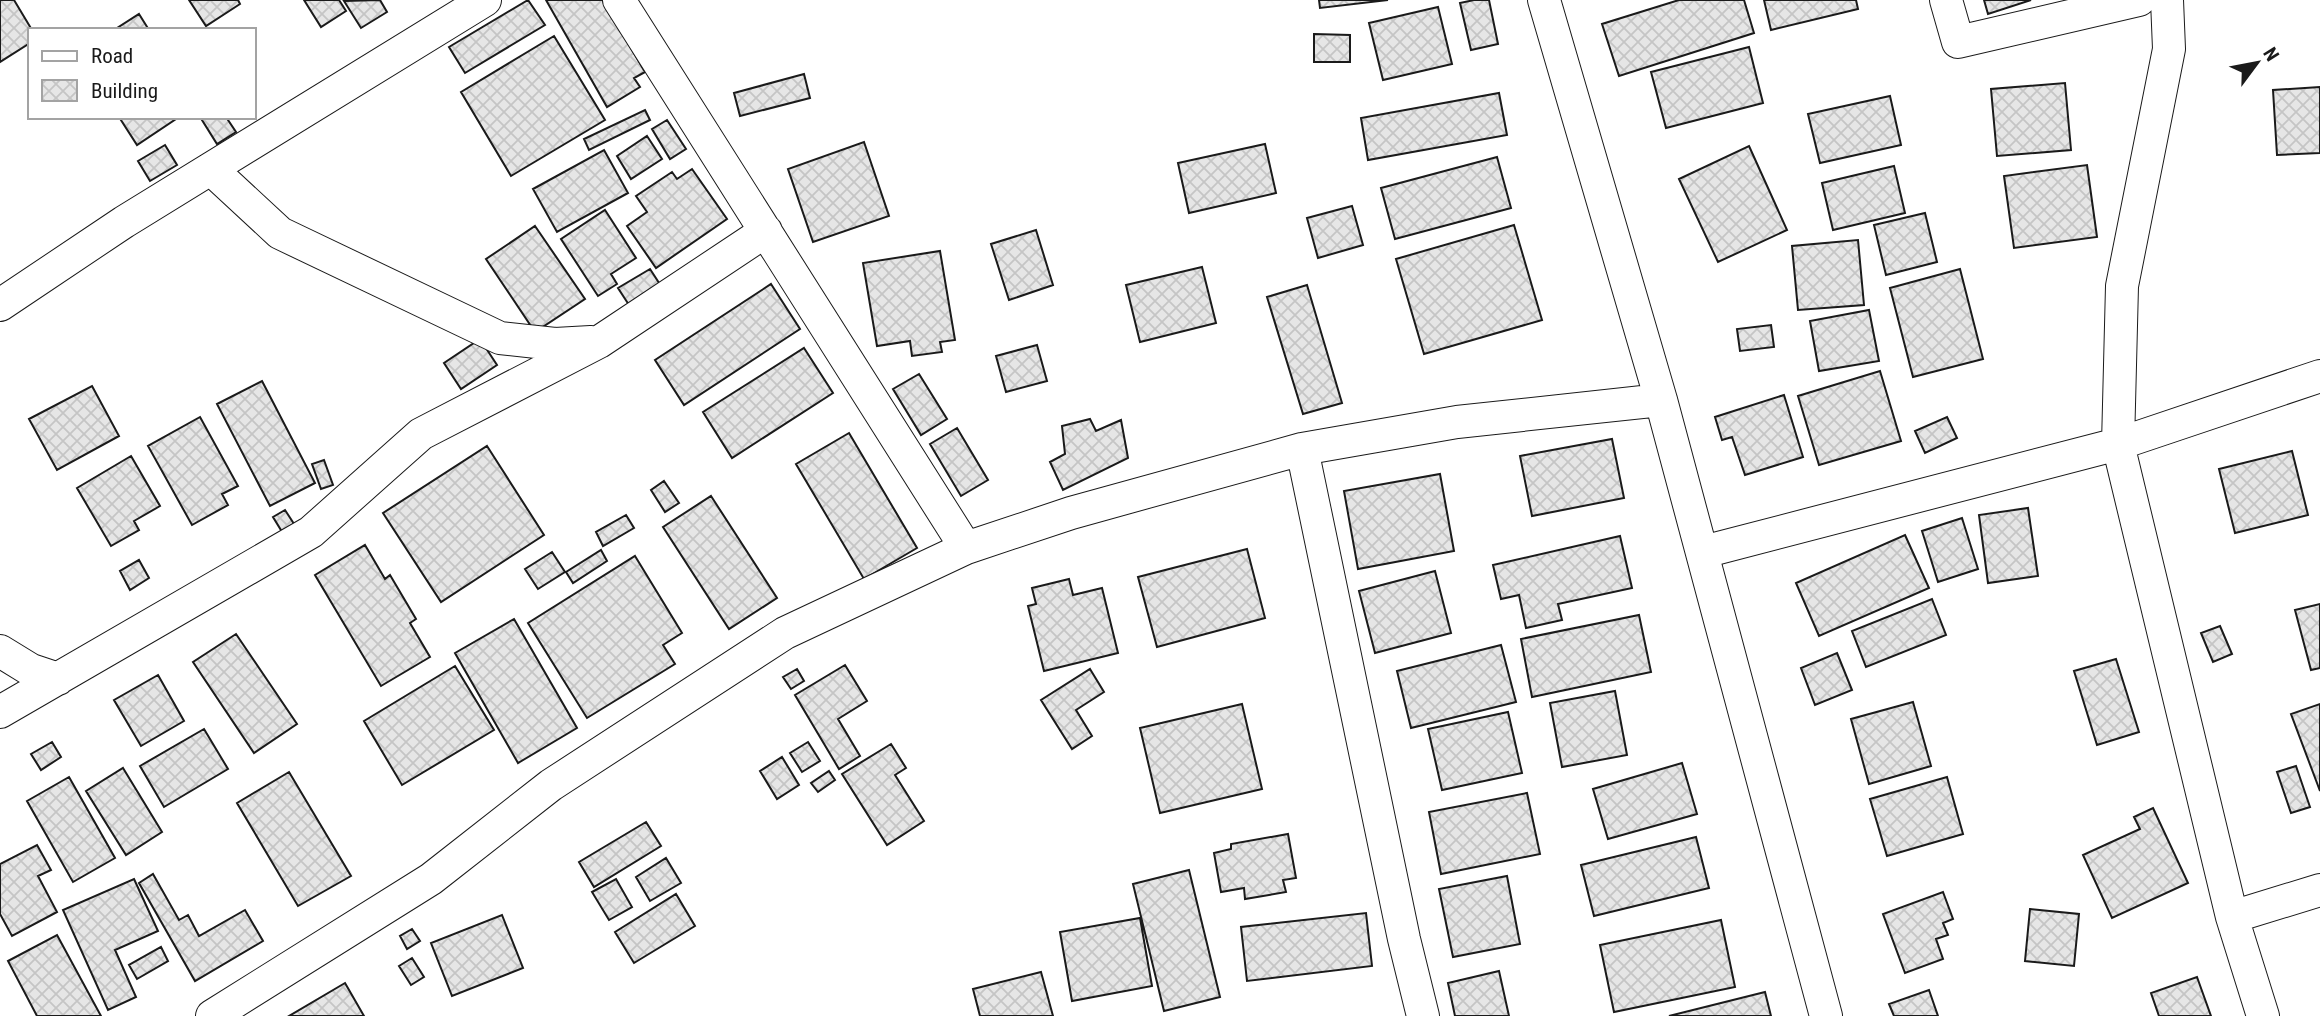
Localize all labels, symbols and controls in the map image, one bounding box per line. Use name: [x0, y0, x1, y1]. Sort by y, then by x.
legend: [28, 28, 256, 119]
north arrow: [2222, 28, 2292, 98]
text: N: [2258, 43, 2284, 65]
text: Road: [91, 44, 133, 68]
text: Building: [91, 79, 158, 103]

